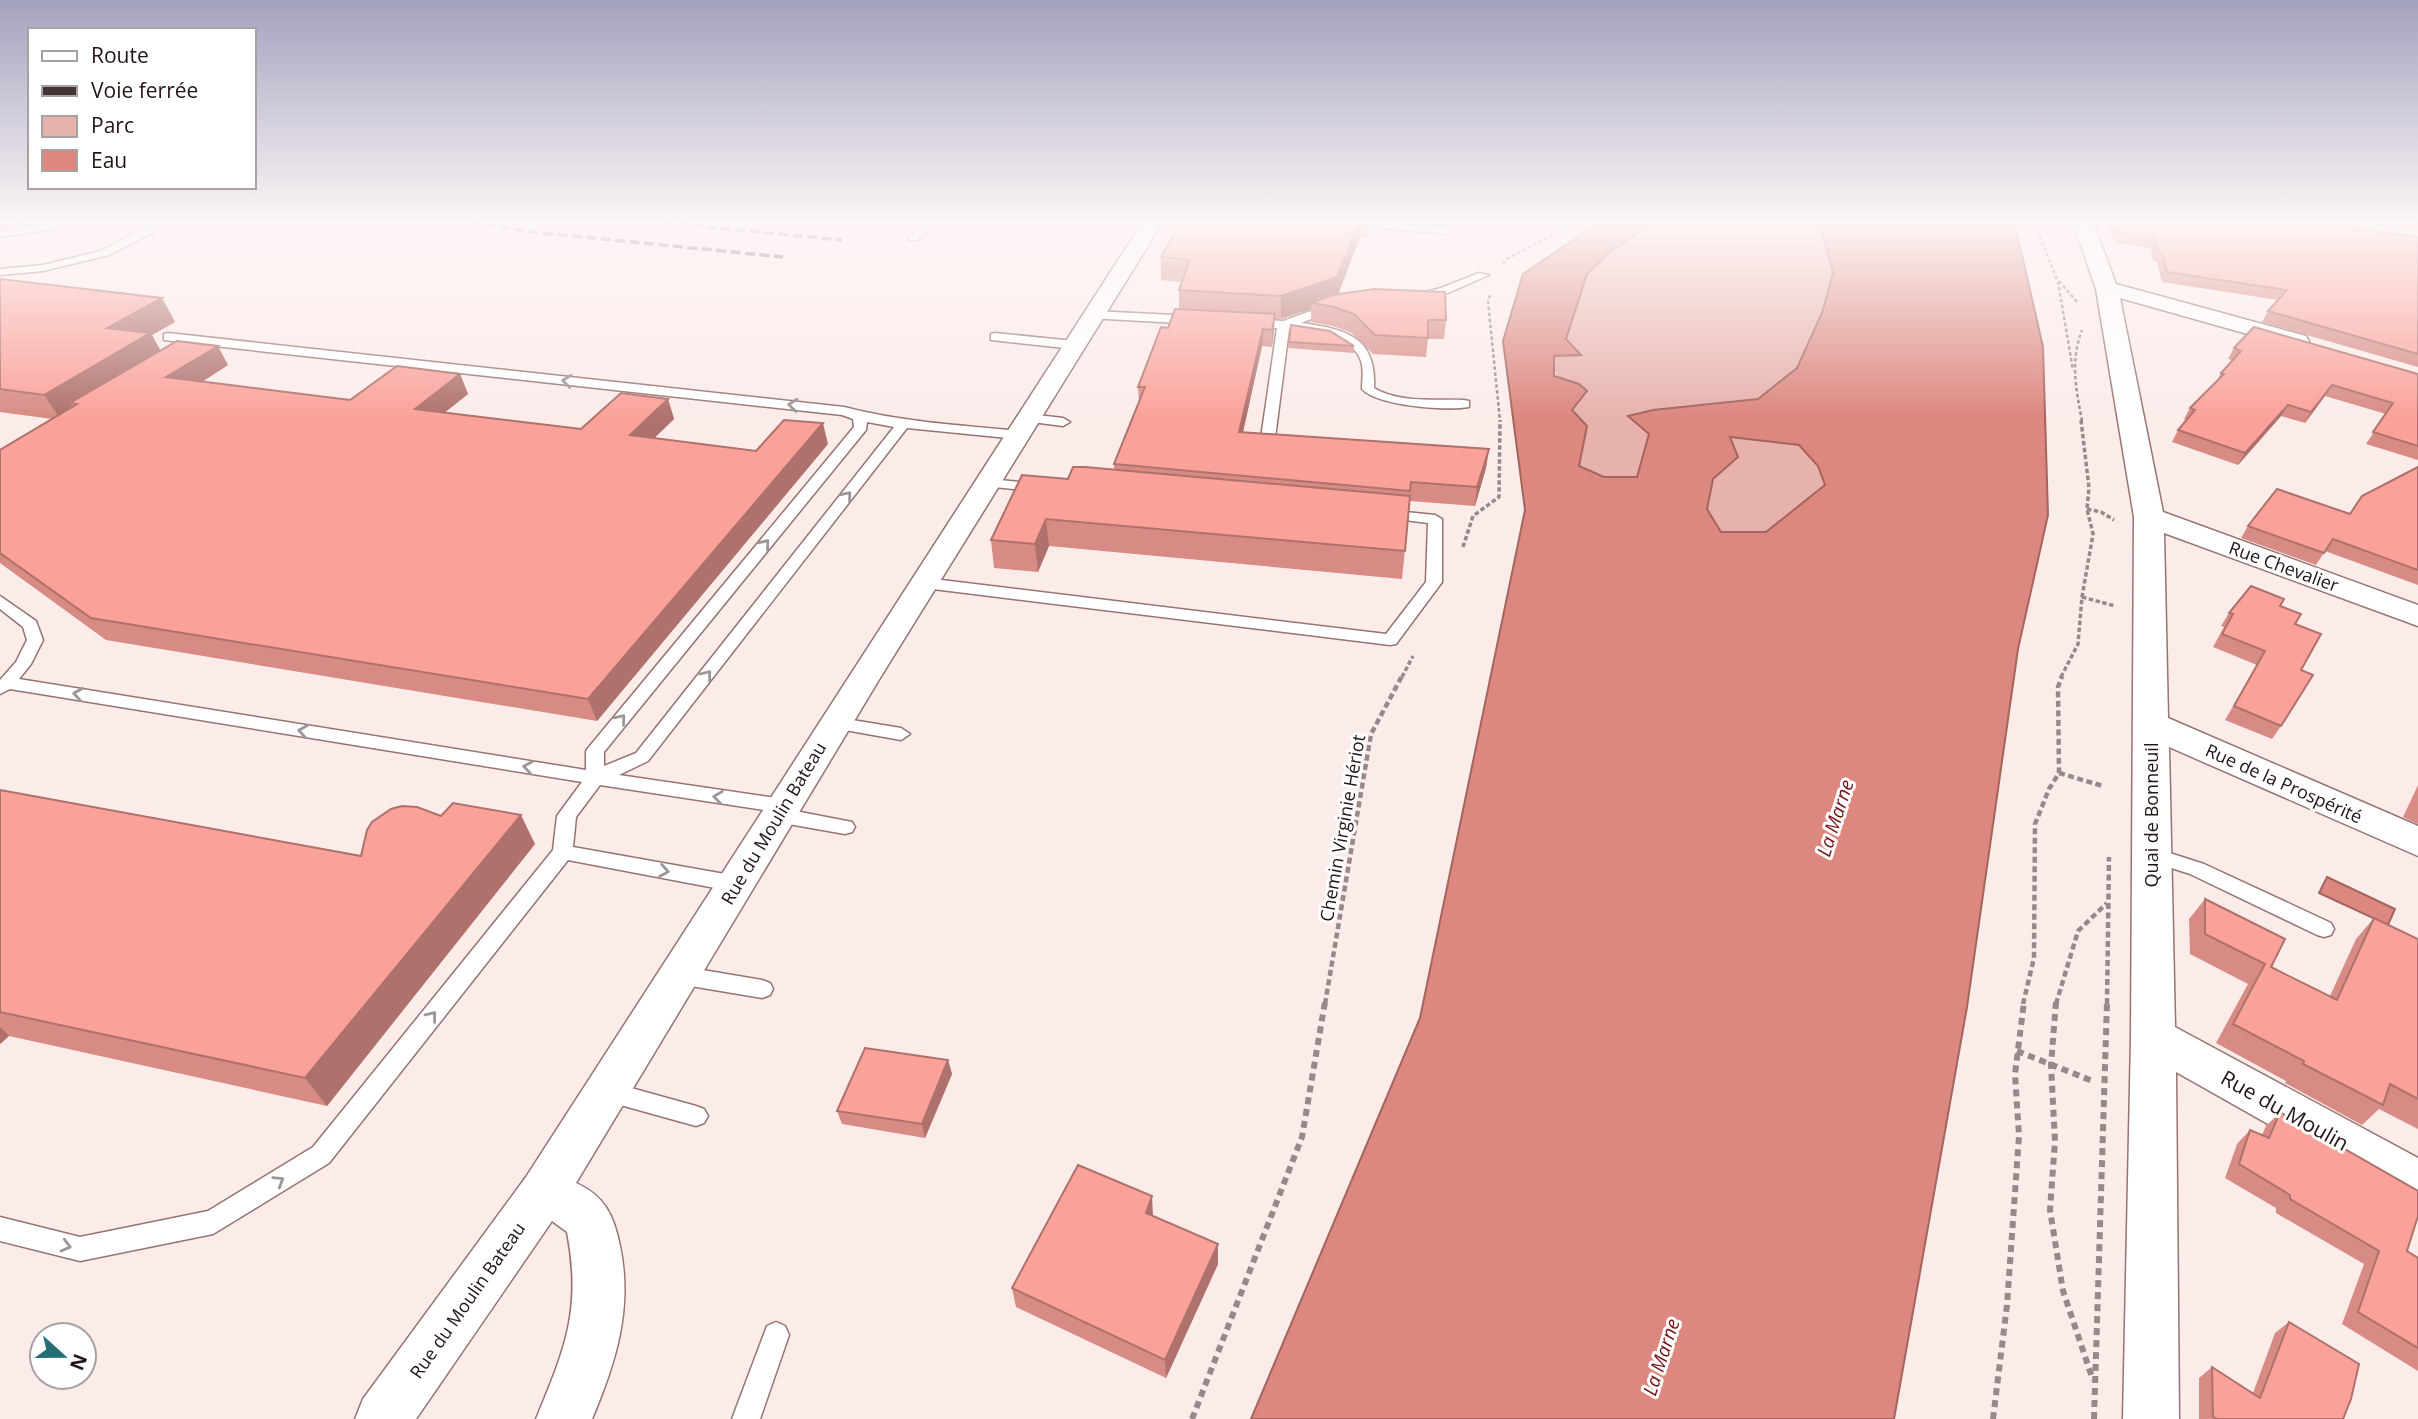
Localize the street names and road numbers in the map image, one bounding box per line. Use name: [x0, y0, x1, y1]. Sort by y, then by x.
street label: Rue Chevalier: [2226, 535, 2343, 597]
street label: Chemin Virginie Hériot: [1314, 733, 1370, 923]
street label: Rue du Moulin Bateau: [715, 737, 831, 909]
street label: Rue de la Prospérité: [2202, 738, 2366, 828]
street label: Quai de Bonneuil: [2139, 743, 2163, 887]
street label: Rue du Moulin: [2216, 1063, 2354, 1157]
street label: Rue du Moulin Bateau: [404, 1217, 530, 1383]

